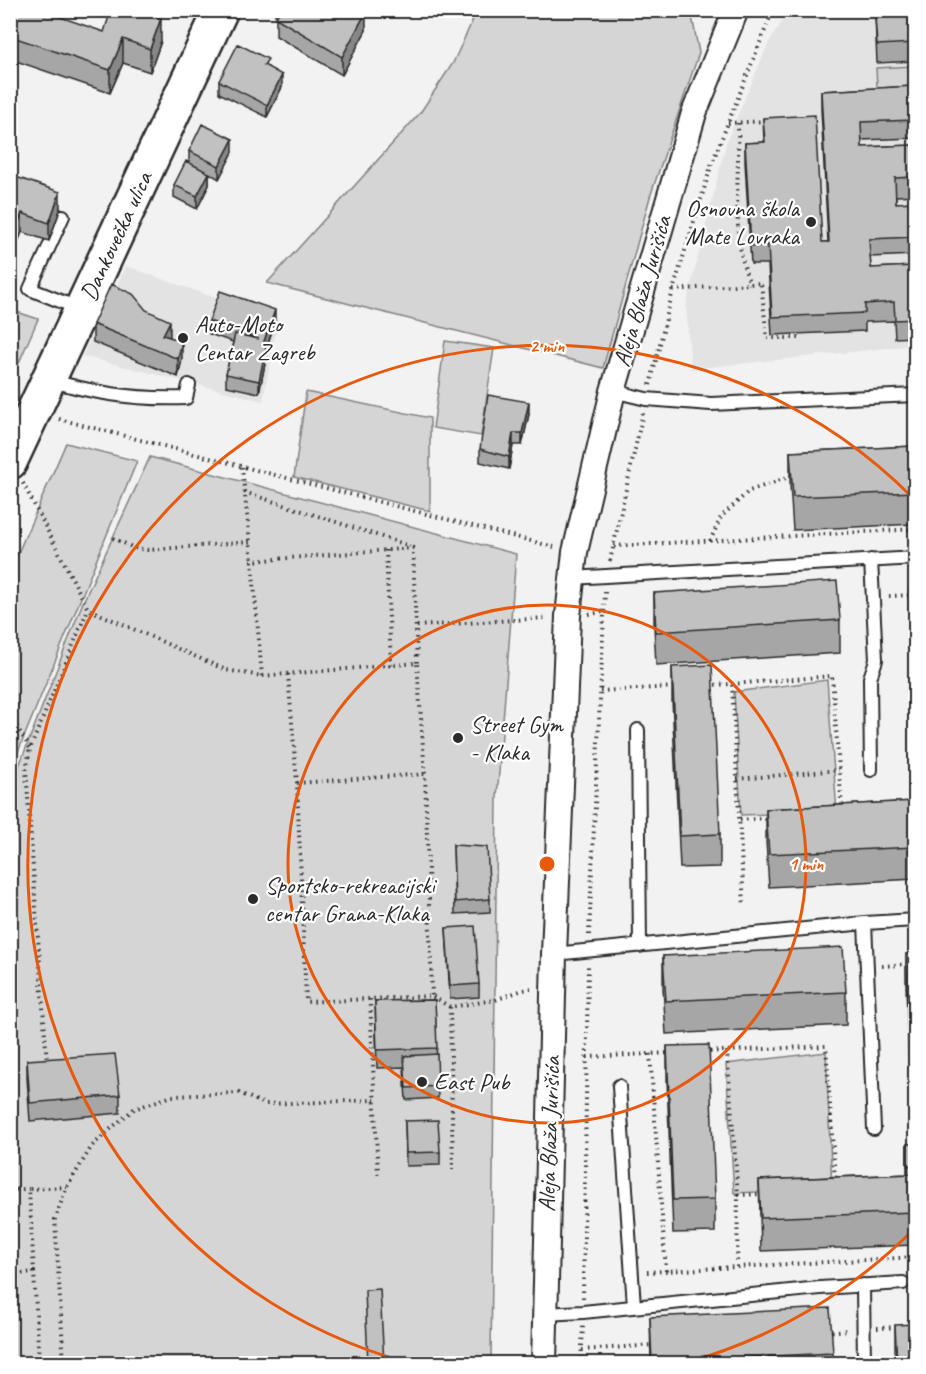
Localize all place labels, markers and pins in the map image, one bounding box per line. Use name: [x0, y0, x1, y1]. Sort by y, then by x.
place label: Osnovna škola Mate Lovraka: [686, 193, 800, 251]
marker: Osnovna škola Mate Lovraka: [804, 215, 818, 229]
place label: Auto-Moto Centar Zagreb: [195, 309, 316, 367]
marker: Auto-Moto Centar Zagreb: [176, 331, 190, 345]
place label: Street Gym - Klaka: [470, 709, 564, 767]
marker: Street Gym - Klaka: [451, 731, 465, 745]
centre of rings: [537, 854, 557, 874]
place label: Sportsko-rekreacijski centar Grana-Klaka: [265, 870, 437, 928]
marker: Sportsko-rekreacijski centar Grana-Klaka: [246, 892, 260, 906]
place label: East Pub: [434, 1067, 511, 1097]
marker: East Pub: [415, 1075, 429, 1089]

